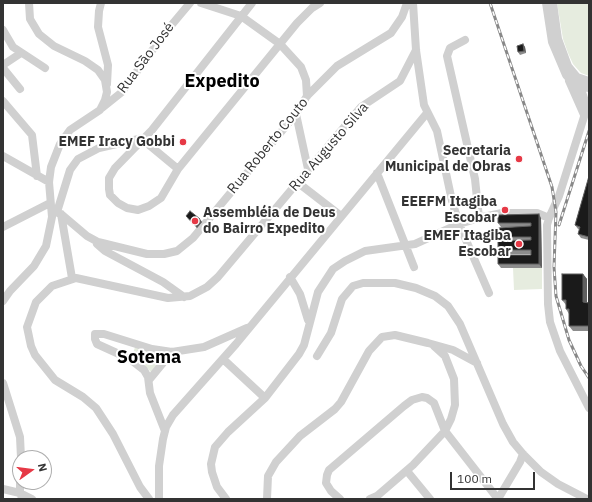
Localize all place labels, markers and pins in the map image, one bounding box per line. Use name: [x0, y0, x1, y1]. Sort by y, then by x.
place label: EMEF Iracy Gobbi: [59, 134, 175, 150]
marker: EMEF Iracy Gobbi: [178, 137, 188, 147]
place label: Secretaria Municipal de Obras: [385, 143, 511, 176]
marker: Secretaria Municipal de Obras: [514, 154, 524, 164]
place label: EEEFM Itagiba Escobar: [401, 194, 497, 226]
place label: Assembléia de Deus do Bairro Expedito: [203, 205, 336, 238]
marker: EEEFM Itagiba Escobar: [500, 205, 510, 215]
marker: Assembléia de Deus do Bairro Expedito: [190, 216, 200, 226]
place label: EMEF Itagiba Escobar: [423, 228, 511, 260]
marker: EMEF Itagiba Escobar: [514, 239, 524, 249]

